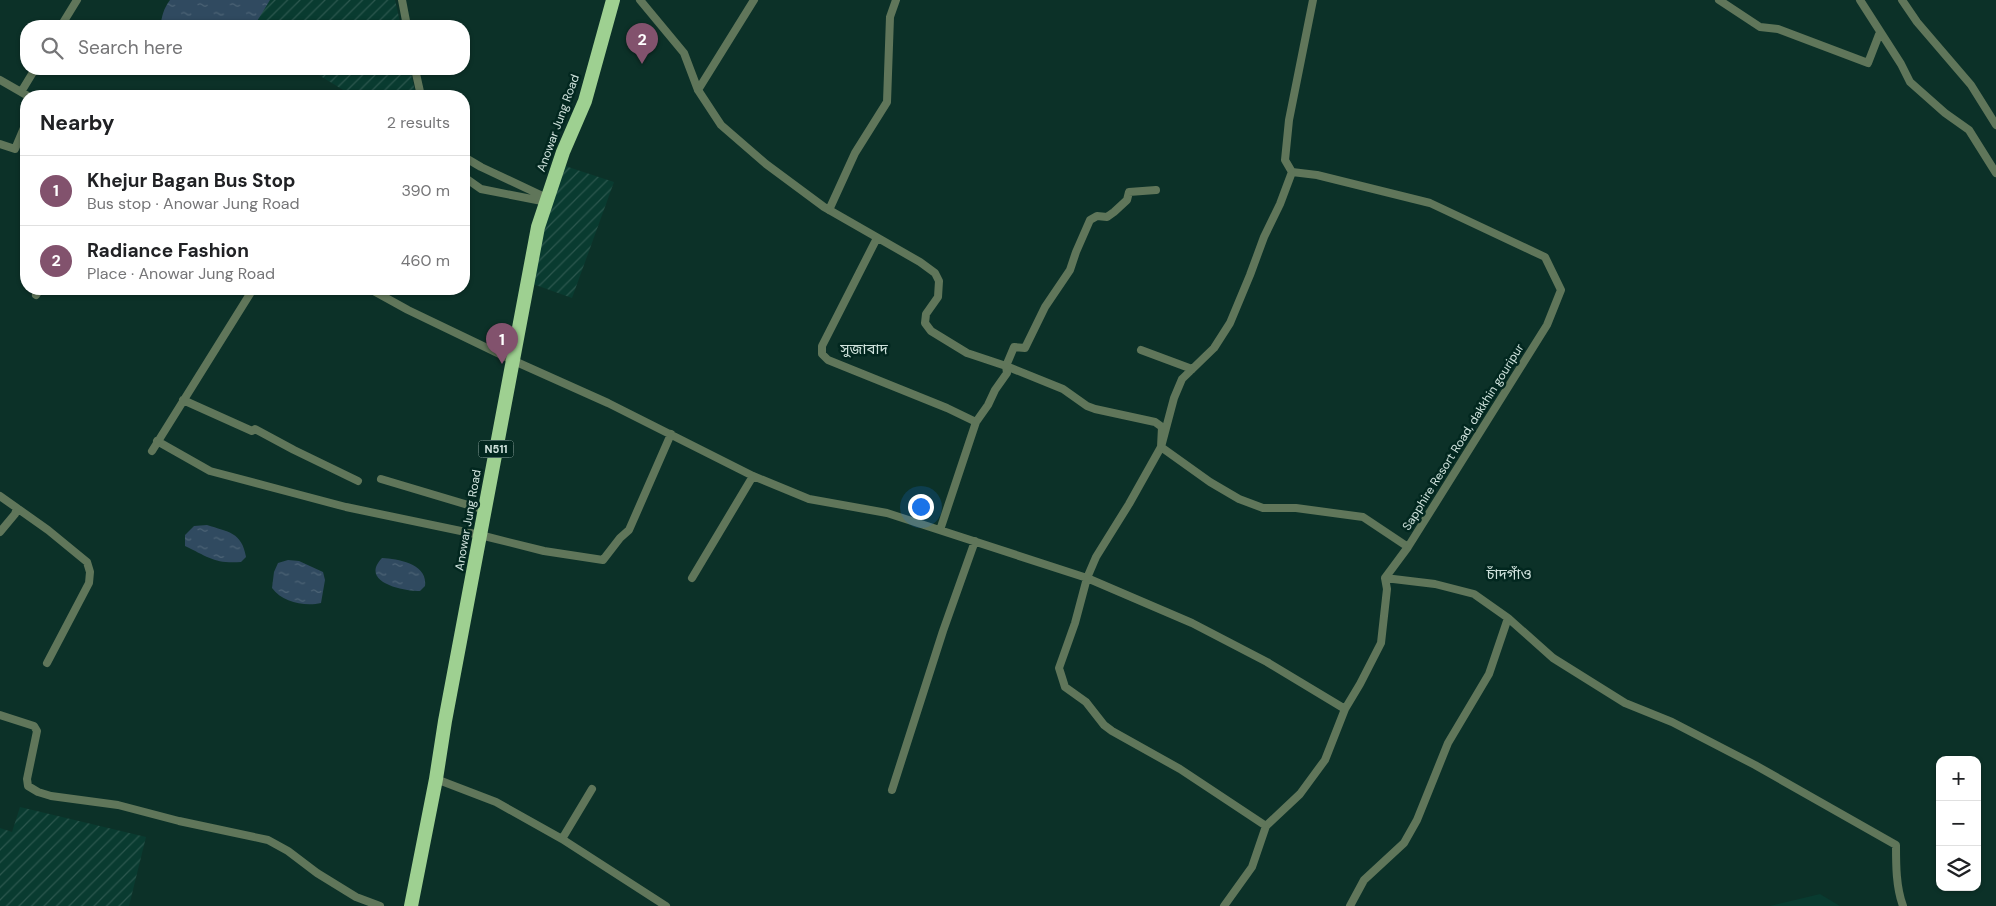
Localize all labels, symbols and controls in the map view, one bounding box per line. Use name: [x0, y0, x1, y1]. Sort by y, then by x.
search box: [20, 20, 470, 75]
pin: 2: [626, 23, 658, 64]
icon: search: [38, 34, 66, 62]
text: Search here: [78, 35, 183, 60]
street label: Anowar Jung Road: [533, 72, 583, 174]
text: Nearby: [40, 109, 114, 137]
text: 2 results: [387, 112, 450, 133]
text: Khejur Bagan Bus Stop: [87, 168, 296, 193]
text: 1: [53, 180, 59, 201]
text: 390 m: [402, 180, 450, 201]
text: Bus stop · Anowar Jung Road: [87, 193, 300, 214]
text: Radiance Fashion: [87, 238, 249, 263]
text: 2: [51, 250, 61, 271]
text: 460 m: [401, 250, 450, 271]
text: Place · Anowar Jung Road: [87, 263, 275, 284]
pin: 1: [486, 323, 518, 364]
district label: সুজাবাদ: [839, 339, 888, 359]
street label: Sapphire Resort Road, dakkhin gouripur: [1399, 340, 1528, 533]
road number: N511: [478, 440, 514, 458]
street label: Anowar Jung Road: [451, 468, 485, 572]
your location: [908, 494, 934, 520]
district label: চাঁদগাঁও: [1485, 564, 1532, 584]
map controls: [1936, 756, 1981, 891]
button: +: [1936, 756, 1981, 801]
button: −: [1936, 801, 1981, 846]
button: layers: [1936, 846, 1981, 891]

